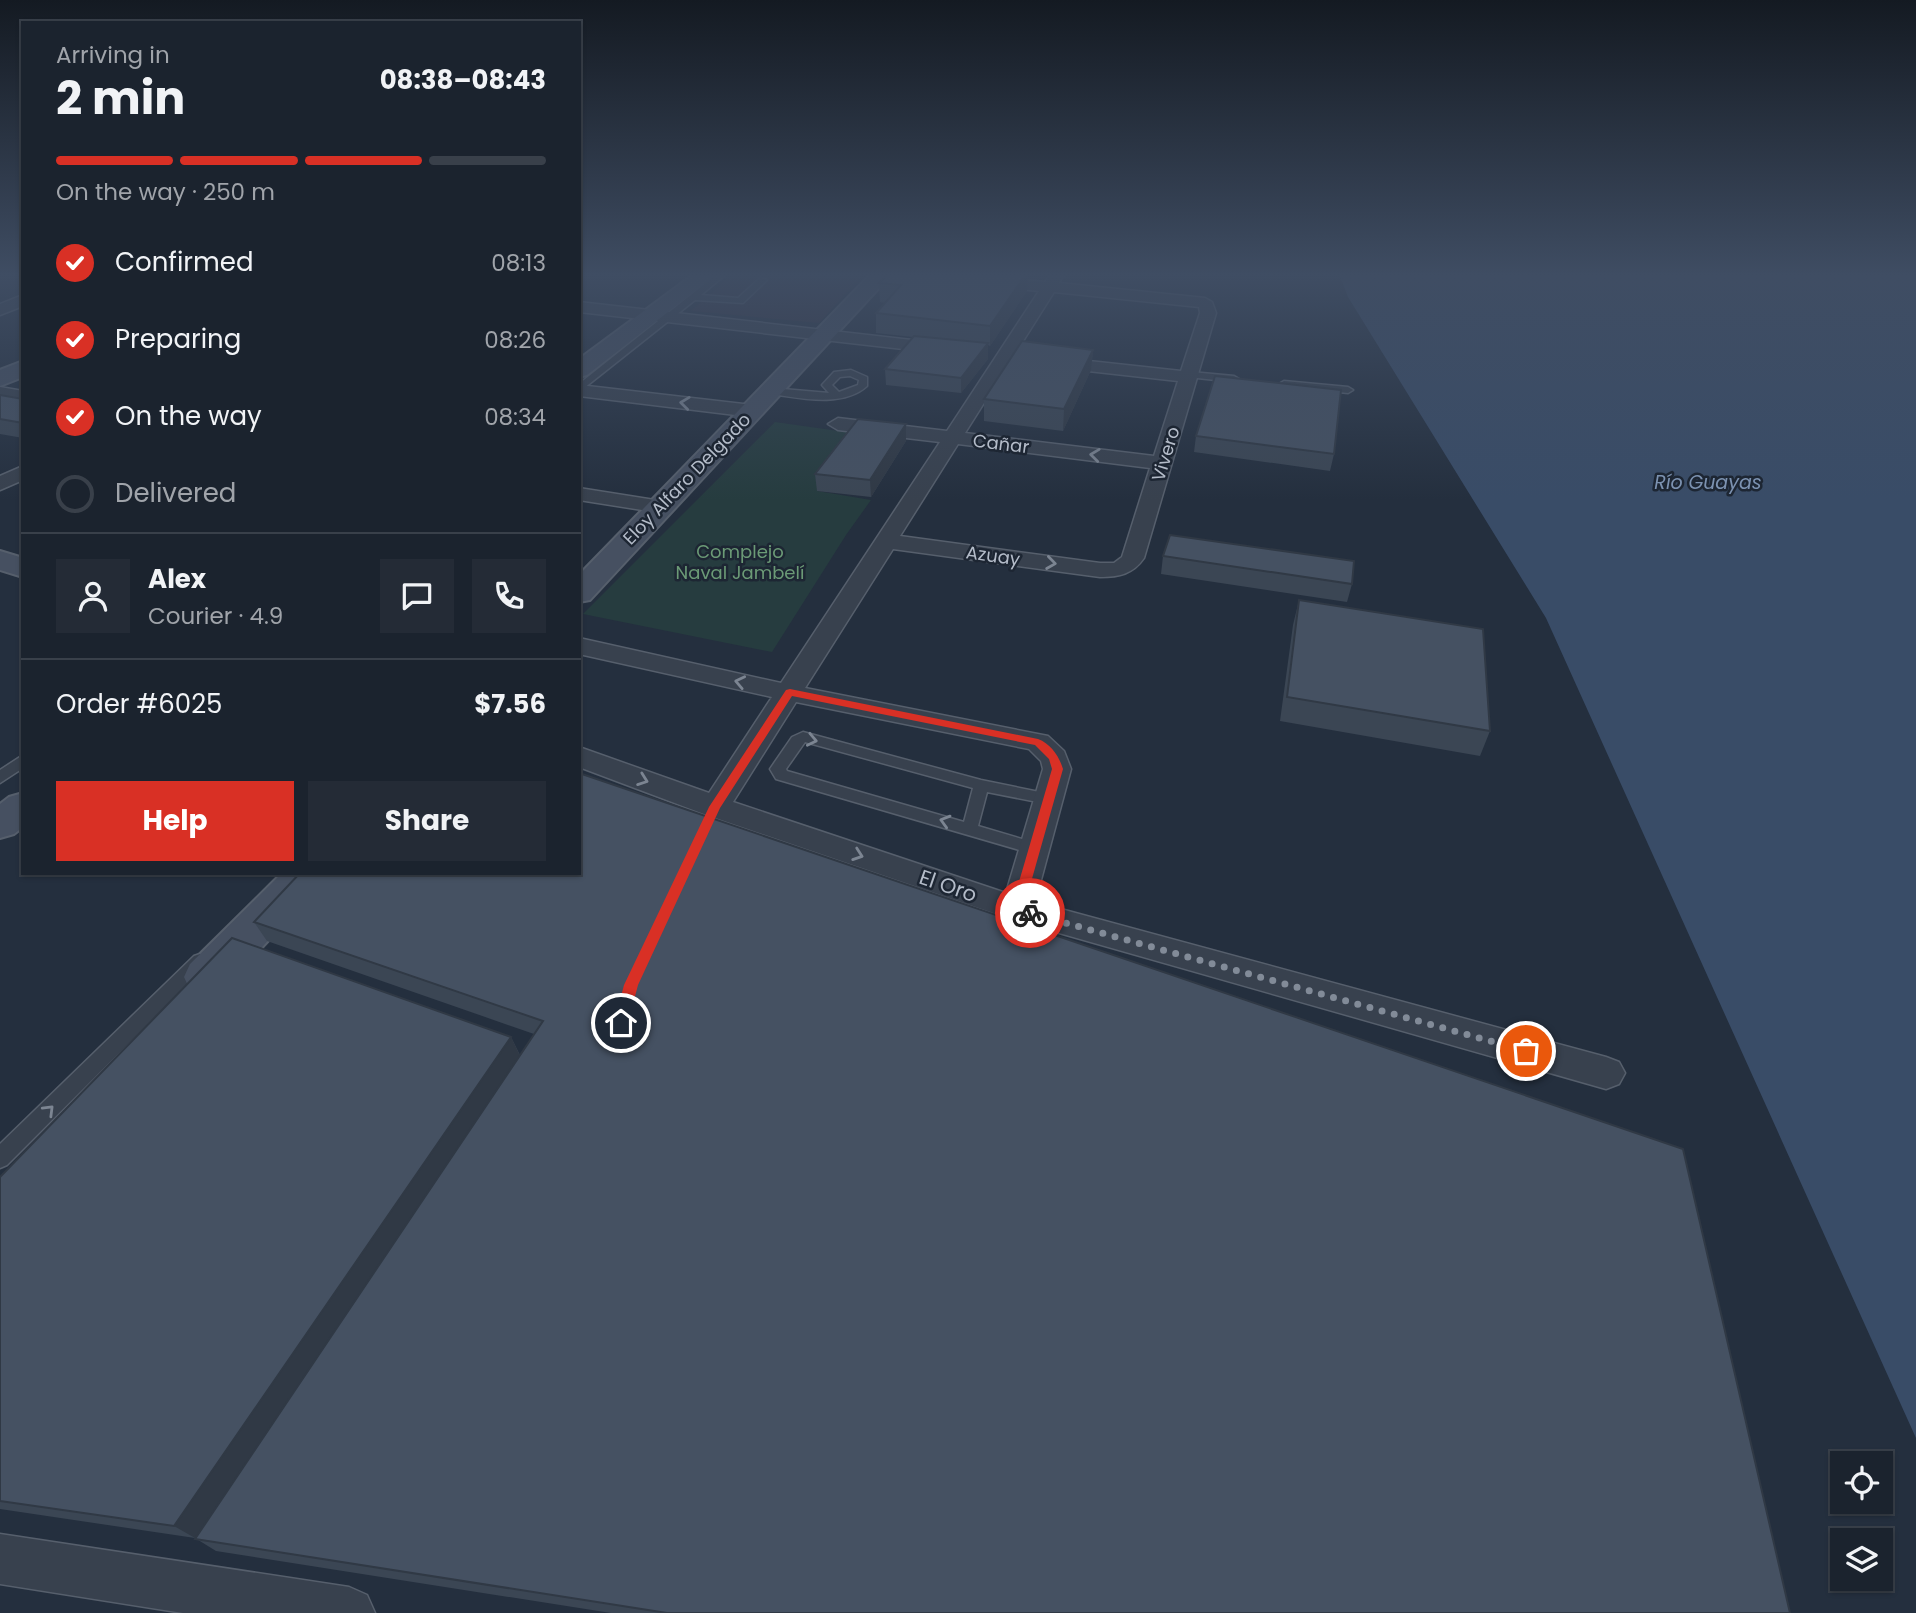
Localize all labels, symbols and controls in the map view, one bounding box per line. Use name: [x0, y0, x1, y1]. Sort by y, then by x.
text: Arriving in: [56, 39, 170, 71]
text: 08:38–08:43: [380, 62, 546, 98]
text: 2 min: [56, 66, 185, 130]
text: On the way · 250 m: [56, 176, 275, 208]
icon: check: [56, 244, 94, 282]
text: Confirmed: [115, 244, 253, 280]
text: 08:13: [491, 247, 546, 279]
icon: check: [56, 321, 94, 359]
text: Preparing: [115, 321, 241, 357]
text: 08:26: [484, 324, 546, 356]
one-way arrow: [679, 395, 691, 410]
icon: check: [56, 398, 94, 436]
text: On the way: [115, 398, 262, 434]
text: 08:34: [484, 401, 546, 433]
street label: Eloy Alfaro Delgado: [617, 407, 756, 550]
street label: Vivero: [1145, 423, 1186, 484]
street label: Cañar: [972, 428, 1031, 459]
one-way arrow: [1089, 448, 1100, 463]
water label: Río Guayas: [1654, 469, 1762, 496]
text: Delivered: [115, 475, 236, 511]
park label: Complejo Naval Jambelí: [676, 539, 804, 585]
street label: Azuay: [965, 539, 1022, 572]
one-way arrow: [1045, 556, 1057, 571]
button: person: [56, 559, 130, 633]
button: chat: [380, 559, 454, 633]
button: phone: [472, 559, 546, 633]
text: Alex: [148, 561, 206, 597]
text: Courier · 4.9: [148, 600, 283, 632]
one-way arrow: [734, 675, 746, 690]
text: Order #6025: [56, 686, 222, 722]
text: $7.56: [474, 686, 546, 722]
one-way arrow: [806, 732, 818, 747]
one-way arrow: [637, 772, 649, 786]
button: Help: [56, 781, 294, 861]
button: Share: [308, 781, 546, 861]
one-way arrow: [939, 814, 951, 829]
one-way arrow: [851, 847, 864, 861]
street label: El Oro: [915, 862, 981, 909]
courier: [995, 878, 1065, 948]
icon: bike: [1011, 894, 1049, 932]
pin: [591, 993, 651, 1053]
icon: home: [602, 1004, 640, 1042]
pin: [1496, 1021, 1556, 1081]
icon: bag: [1507, 1032, 1545, 1070]
one-way arrow: [40, 1106, 53, 1119]
map controls: [1830, 1451, 1893, 1591]
button: locate: [1830, 1451, 1893, 1514]
button: layers: [1830, 1528, 1893, 1591]

